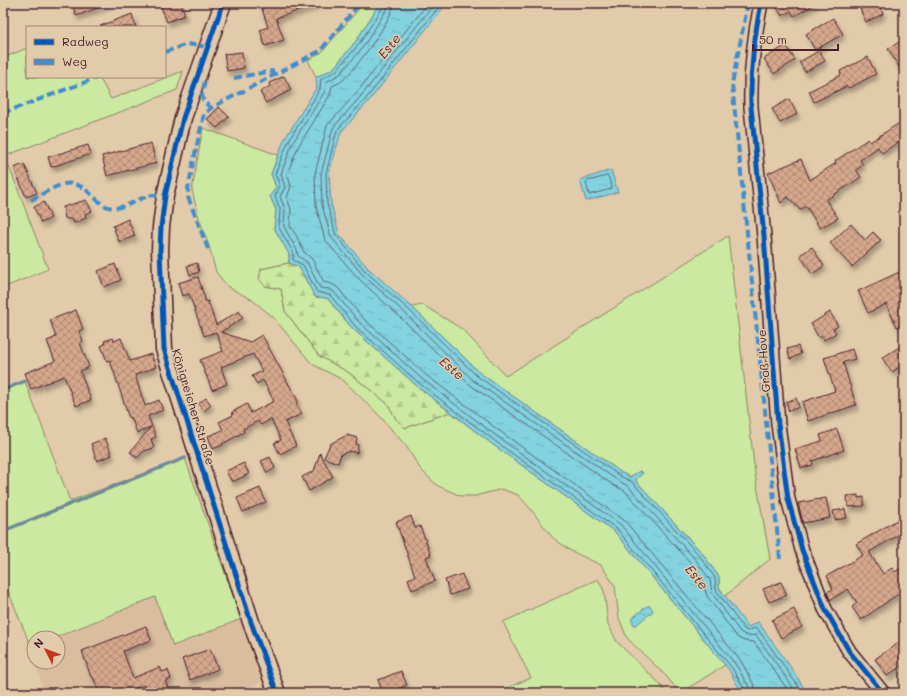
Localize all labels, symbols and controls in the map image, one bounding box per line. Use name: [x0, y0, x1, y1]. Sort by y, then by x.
legend: [26, 26, 166, 78]
scale bar: [753, 26, 838, 52]
water label: Este: [373, 30, 404, 62]
text: 50 m: [759, 31, 787, 47]
text: Radweg: [62, 33, 109, 49]
text: Weg: [62, 53, 87, 69]
street label: Groß Hove: [753, 329, 773, 393]
street label: Königreicher Straße: [169, 347, 219, 467]
water label: Este: [436, 352, 468, 383]
water label: Este: [682, 561, 713, 593]
north arrow: [26, 630, 66, 670]
text: N: [30, 635, 47, 651]

